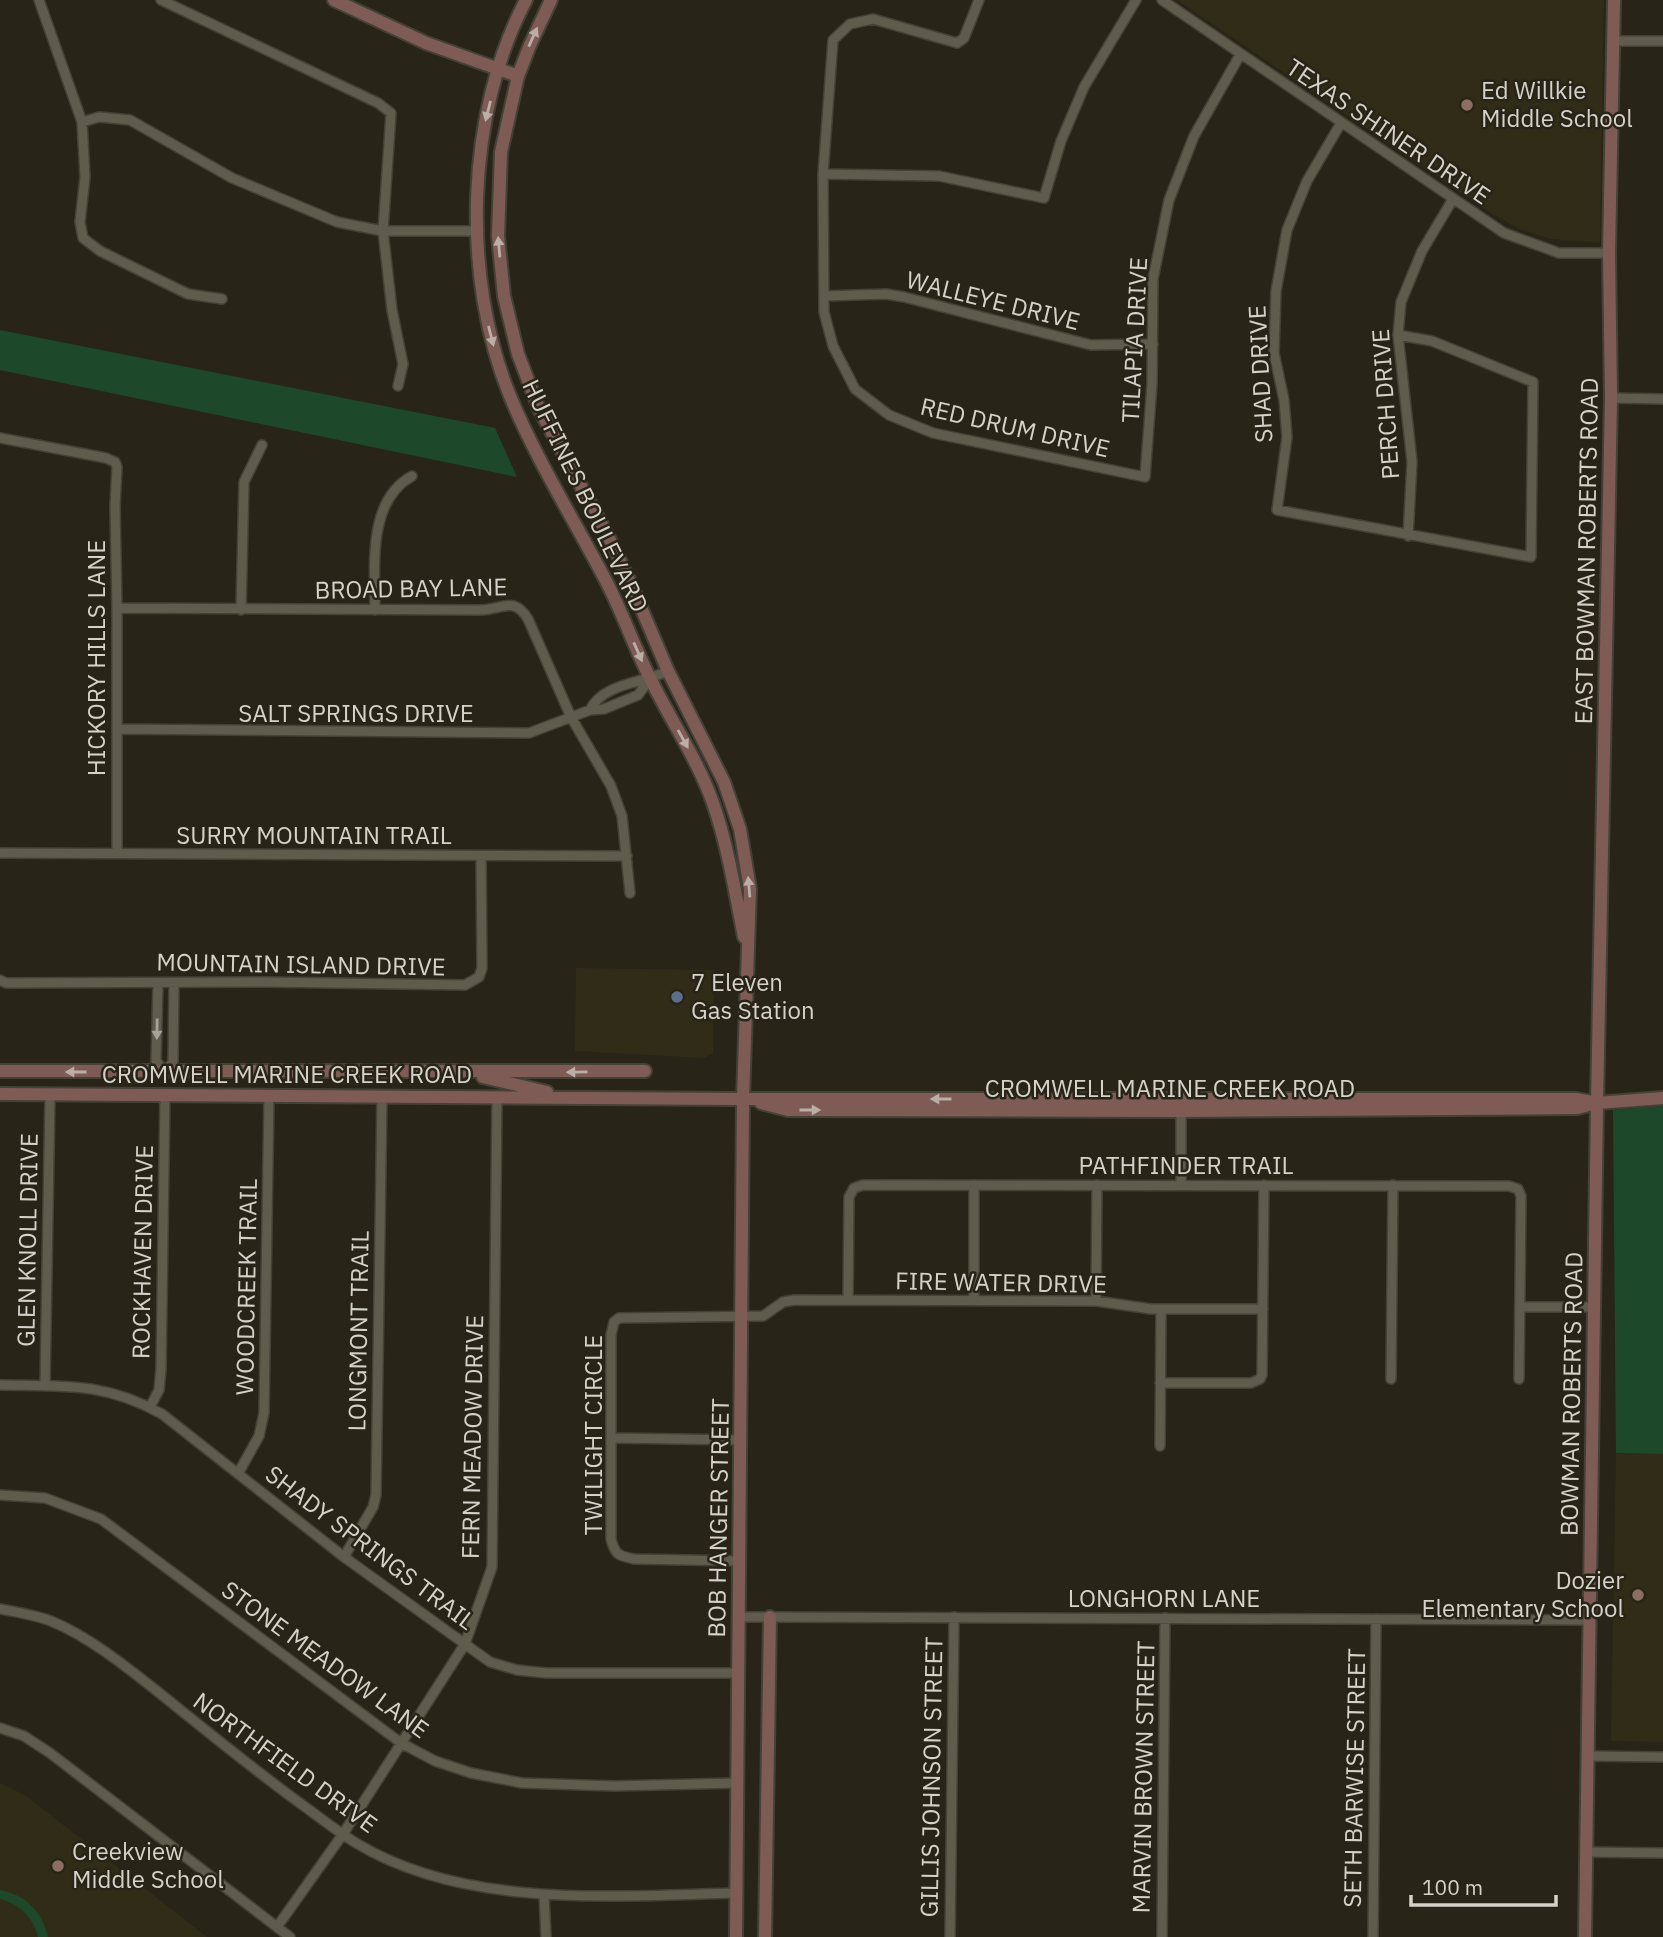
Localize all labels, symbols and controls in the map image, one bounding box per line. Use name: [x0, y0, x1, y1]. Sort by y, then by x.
one-way arrow: [528, 27, 539, 48]
street label: TEXAS SHINER DRIVE: [1280, 51, 1497, 211]
place label: Ed Willkie Middle School: [1481, 74, 1633, 134]
marker: Ed Willkie Middle School: [1459, 97, 1475, 113]
one-way arrow: [482, 100, 493, 122]
one-way arrow: [493, 236, 504, 258]
street label: TILAPIA DRIVE: [1114, 256, 1154, 424]
street label: WALLEYE DRIVE: [903, 263, 1083, 337]
street label: SHAD DRIVE: [1240, 304, 1280, 444]
one-way arrow: [486, 325, 497, 347]
street label: PERCH DRIVE: [1364, 328, 1406, 480]
street label: HUFFINES BOULEVARD: [516, 374, 656, 617]
street label: EAST BOWMAN ROBERTS ROAD: [1567, 377, 1605, 725]
street label: RED DRUM DRIVE: [917, 390, 1113, 464]
street label: HICKORY HILLS LANE: [80, 540, 112, 776]
street label: BROAD BAY LANE: [314, 570, 508, 606]
one-way arrow: [633, 642, 644, 663]
street label: SALT SPRINGS DRIVE: [238, 697, 474, 729]
one-way arrow: [677, 729, 689, 749]
street label: SURRY MOUNTAIN TRAIL: [176, 819, 452, 851]
one-way arrow: [743, 876, 754, 898]
street label: MOUNTAIN ISLAND DRIVE: [156, 945, 446, 983]
place label: 7 Eleven Gas Station: [691, 966, 815, 1026]
marker: 7 Eleven Gas Station: [669, 989, 685, 1005]
one-way arrow: [151, 1018, 163, 1040]
street label: CROMWELL MARINE CREEK ROAD: [102, 1058, 472, 1090]
one-way arrow: [64, 1066, 86, 1078]
one-way arrow: [566, 1066, 588, 1078]
street label: CROMWELL MARINE CREEK ROAD: [985, 1072, 1355, 1104]
one-way arrow: [930, 1093, 952, 1105]
one-way arrow: [799, 1104, 821, 1116]
street label: GLEN KNOLL DRIVE: [9, 1133, 45, 1347]
street label: ROCKHAVEN DRIVE: [124, 1144, 160, 1360]
street label: PATHFINDER TRAIL: [1078, 1149, 1294, 1181]
street label: WOODCREEK TRAIL: [228, 1178, 264, 1396]
street label: LONGMONT TRAIL: [340, 1230, 376, 1432]
street label: BOWMAN ROBERTS ROAD: [1553, 1252, 1589, 1536]
street label: FIRE WATER DRIVE: [895, 1264, 1107, 1300]
street label: FERN MEADOW DRIVE: [454, 1315, 490, 1559]
street label: TWILIGHT CIRCLE: [577, 1335, 609, 1535]
street label: BOB HANGER STREET: [700, 1398, 736, 1638]
street label: SHADY SPRINGS TRAIL: [259, 1458, 482, 1637]
place label: Dozier Elementary School: [1422, 1564, 1624, 1624]
street label: STONE MEADOW LANE: [216, 1573, 435, 1745]
street label: LONGHORN LANE: [1068, 1582, 1260, 1614]
marker: Dozier Elementary School: [1630, 1587, 1646, 1603]
street label: GILLIS JOHNSON STREET: [913, 1636, 949, 1918]
street label: MARVIN BROWN STREET: [1125, 1640, 1161, 1914]
street label: SETH BARWISE STREET: [1336, 1648, 1372, 1908]
street label: NORTHFIELD DRIVE: [187, 1685, 384, 1840]
place label: Creekview Middle School: [72, 1835, 224, 1895]
marker: Creekview Middle School: [50, 1858, 66, 1874]
scale bar: [1411, 1864, 1556, 1908]
text: 100 m: [1422, 1873, 1483, 1901]

